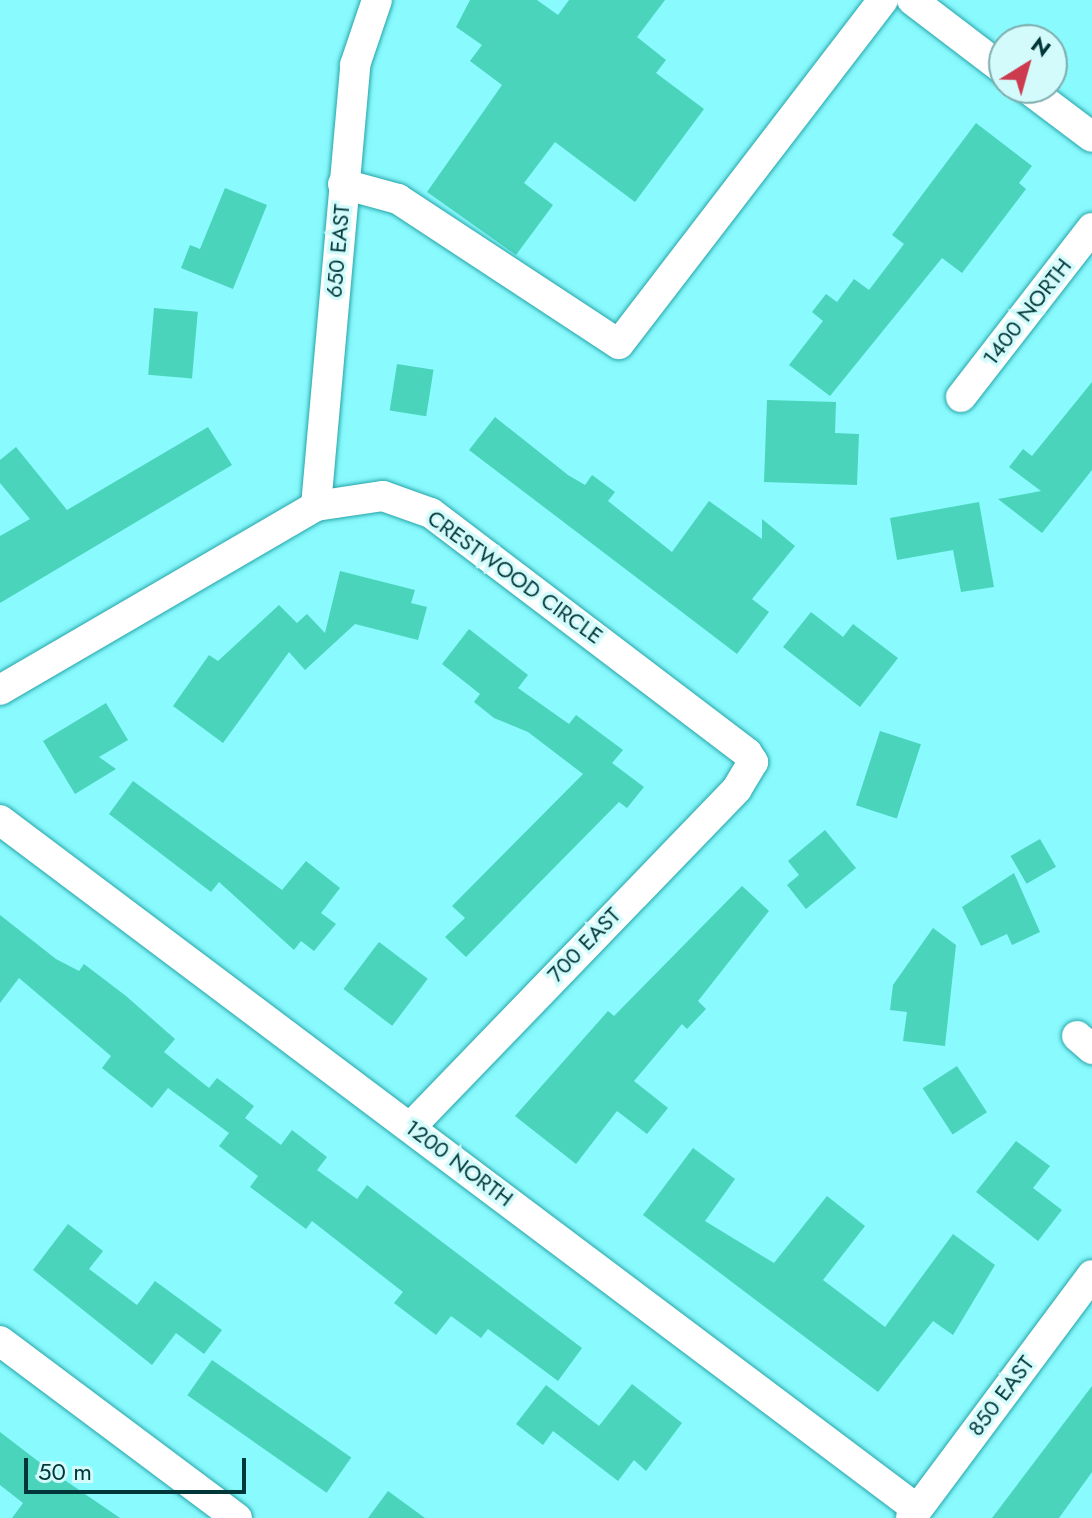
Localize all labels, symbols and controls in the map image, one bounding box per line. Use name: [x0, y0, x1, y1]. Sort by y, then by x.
north arrow: [988, 24, 1068, 104]
text: N: [1025, 28, 1058, 64]
street label: 650 EAST: [321, 203, 355, 299]
street label: 1400 NORTH: [977, 253, 1077, 371]
street label: CRESTWOOD CIRCLE: [422, 505, 608, 649]
street label: 700 EAST: [542, 902, 626, 988]
street label: 1200 NORTH: [400, 1114, 518, 1212]
street label: 850 EAST: [962, 1351, 1040, 1441]
scale bar: [28, 1442, 250, 1492]
text: 50 m: [38, 1454, 92, 1489]

